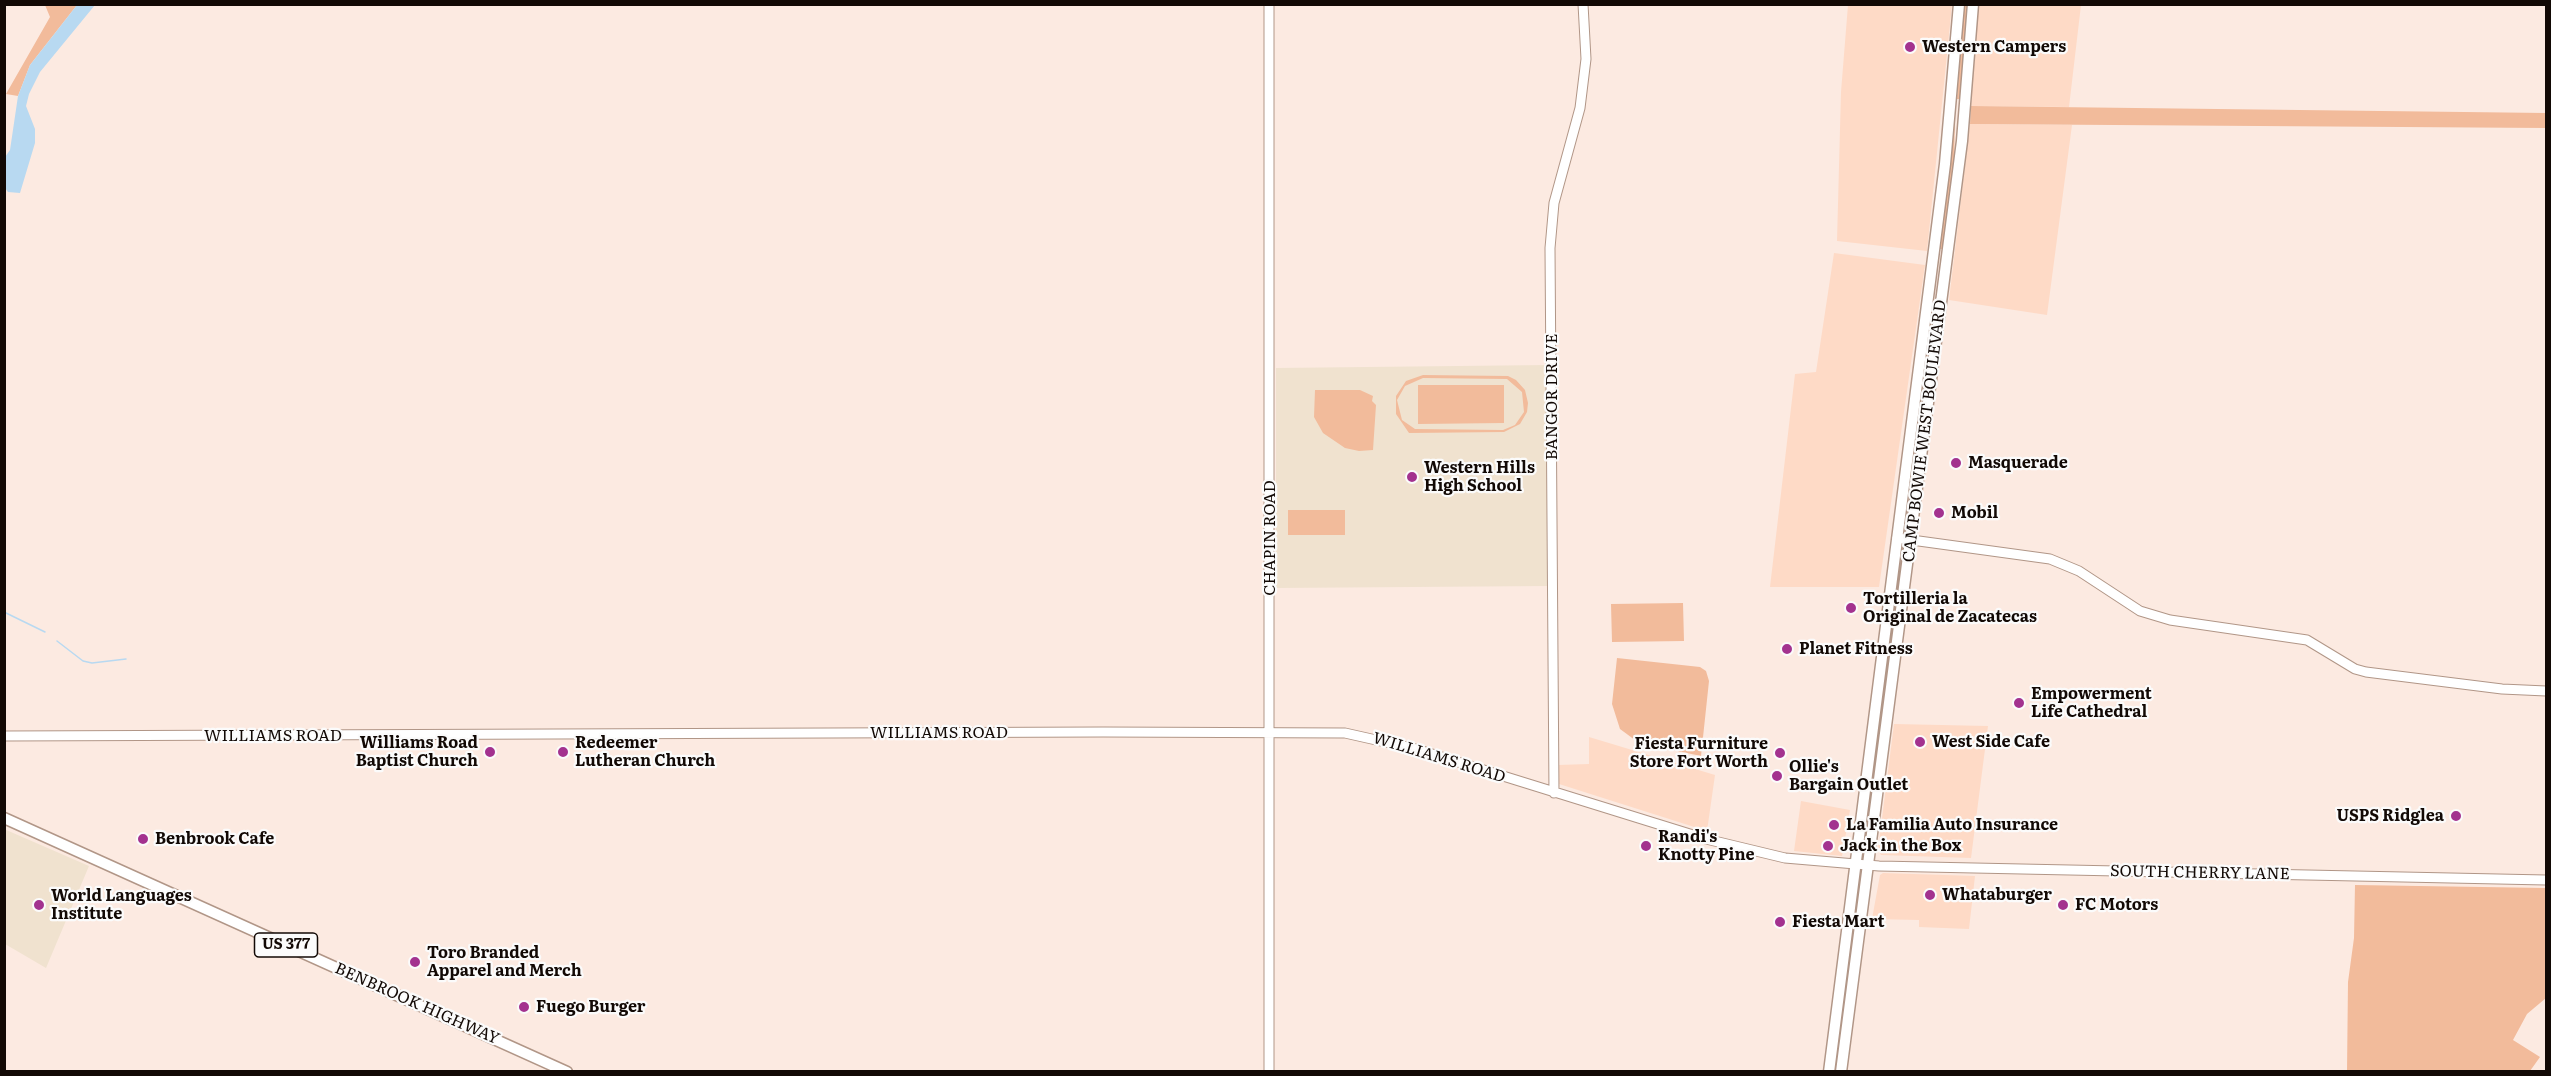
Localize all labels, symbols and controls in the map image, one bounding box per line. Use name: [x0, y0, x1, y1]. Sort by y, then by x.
place label: Western Campers: [1922, 37, 2066, 57]
marker: Western Campers: [1903, 40, 1917, 54]
street label: CAMP BOWIE WEST BOULEVARD: [1899, 299, 1951, 563]
street label: BANGOR DRIVE: [1542, 334, 1562, 460]
place label: Masquerade: [1968, 453, 2068, 473]
marker: Masquerade: [1949, 456, 1963, 470]
place label: Western Hills High School: [1424, 458, 1535, 496]
marker: Western Hills High School: [1405, 470, 1419, 484]
street label: CHAPIN ROAD: [1260, 480, 1280, 596]
place label: Mobil: [1951, 503, 1998, 523]
marker: Mobil: [1932, 506, 1946, 520]
place label: Tortilleria la Original de Zacatecas: [1863, 589, 2037, 627]
marker: Tortilleria la Original de Zacatecas: [1844, 601, 1858, 615]
place label: Planet Fitness: [1799, 639, 1913, 659]
marker: Planet Fitness: [1780, 642, 1794, 656]
place label: Empowerment Life Cathedral: [2031, 684, 2152, 722]
marker: Empowerment Life Cathedral: [2012, 696, 2026, 710]
street label: WILLIAMS ROAD: [870, 723, 1008, 743]
street label: WILLIAMS ROAD: [204, 726, 342, 746]
street label: WILLIAMS ROAD: [1370, 729, 1508, 787]
place label: West Side Cafe: [1932, 732, 2050, 752]
place label: Williams Road Baptist Church: [356, 733, 478, 771]
place label: Redeemer Lutheran Church: [575, 733, 715, 771]
place label: Fiesta Furniture Store Fort Worth: [1630, 734, 1768, 772]
marker: West Side Cafe: [1913, 735, 1927, 749]
marker: Williams Road Baptist Church: [483, 745, 497, 759]
marker: Redeemer Lutheran Church: [556, 745, 570, 759]
marker: Fiesta Furniture Store Fort Worth: [1773, 746, 1787, 760]
place label: Ollie's Bargain Outlet: [1789, 757, 1908, 795]
marker: Ollie's Bargain Outlet: [1770, 769, 1784, 783]
place label: USPS Ridglea: [2336, 806, 2444, 826]
marker: USPS Ridglea: [2449, 809, 2463, 823]
place label: La Familia Auto Insurance: [1846, 815, 2058, 835]
marker: La Familia Auto Insurance: [1827, 818, 1841, 832]
place label: Randi's Knotty Pine: [1658, 827, 1755, 865]
place label: Benbrook Cafe: [155, 829, 274, 849]
marker: Benbrook Cafe: [136, 832, 150, 846]
place label: Jack in the Box: [1840, 836, 1961, 856]
marker: Randi's Knotty Pine: [1639, 839, 1653, 853]
marker: Jack in the Box: [1821, 839, 1835, 853]
street label: SOUTH CHERRY LANE: [2110, 862, 2290, 884]
place label: Whataburger: [1942, 885, 2052, 905]
place label: World Languages Institute: [51, 886, 192, 924]
marker: Whataburger: [1923, 888, 1937, 902]
place label: FC Motors: [2075, 895, 2158, 915]
marker: World Languages Institute: [32, 898, 46, 912]
marker: FC Motors: [2056, 898, 2070, 912]
place label: Fiesta Mart: [1792, 912, 1884, 932]
marker: Fiesta Mart: [1773, 915, 1787, 929]
road number: US 377: [254, 933, 318, 957]
place label: Toro Branded Apparel and Merch: [427, 943, 582, 981]
marker: Toro Branded Apparel and Merch: [408, 955, 422, 969]
street label: BENBROOK HIGHWAY: [332, 959, 502, 1049]
place label: Fuego Burger: [536, 997, 646, 1017]
marker: Fuego Burger: [517, 1000, 531, 1014]

